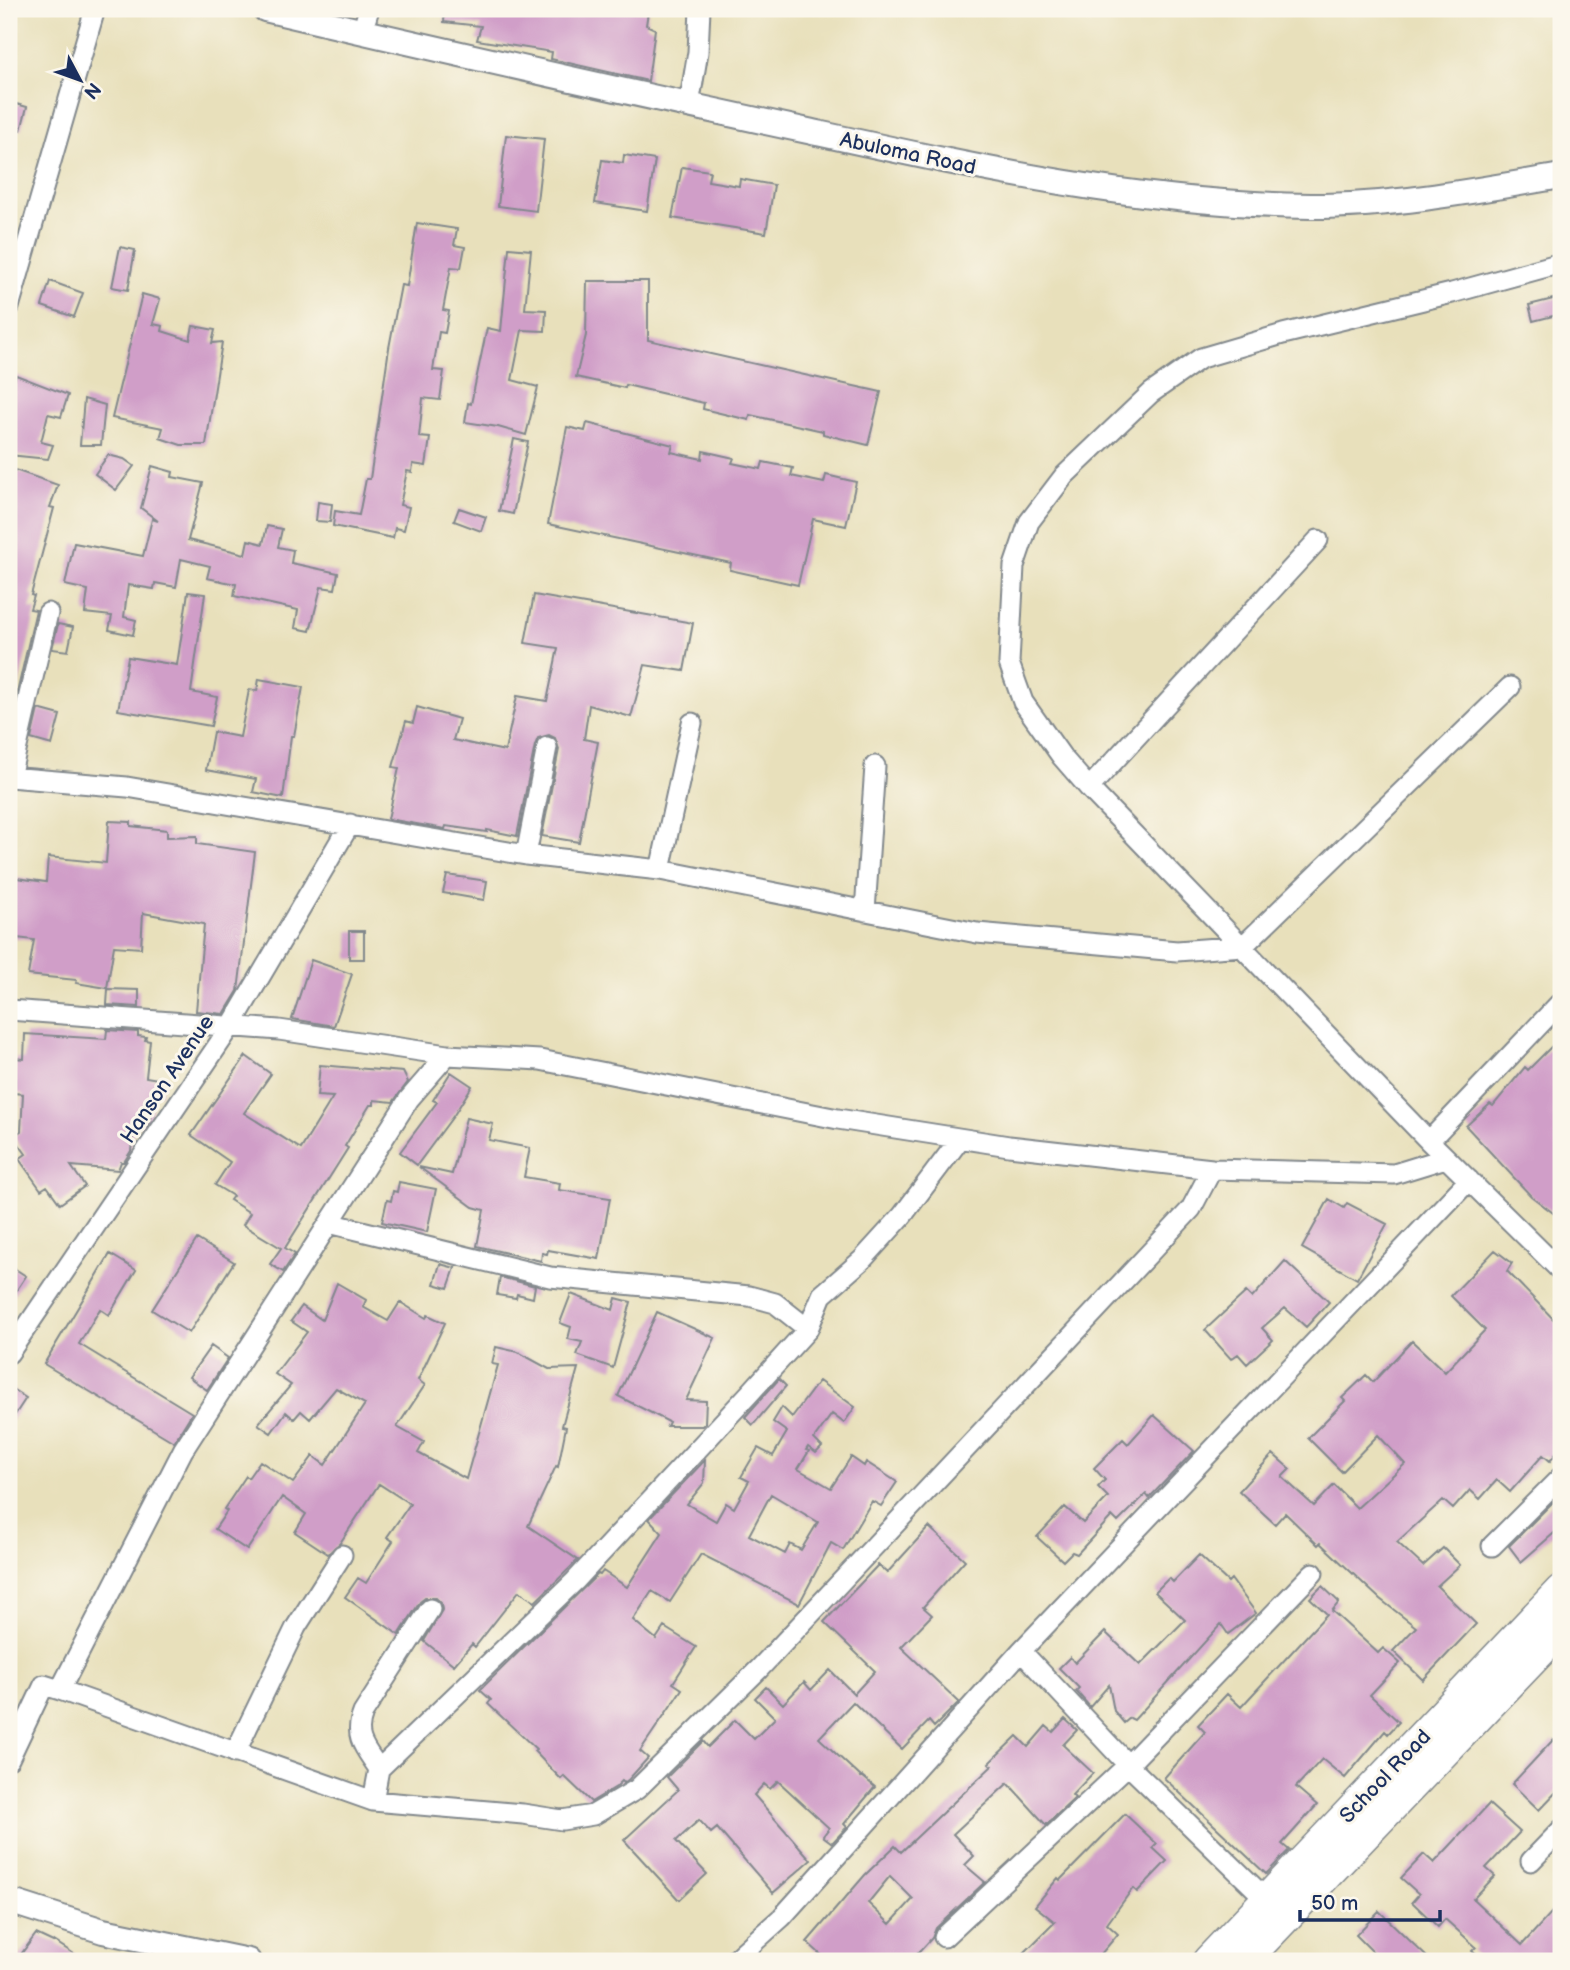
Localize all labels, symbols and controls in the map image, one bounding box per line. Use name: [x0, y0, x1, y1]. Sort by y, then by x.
north arrow: [46, 46, 116, 116]
text: N: [78, 77, 105, 103]
street label: Abuloma Road: [838, 127, 978, 180]
street label: Hanson Avenue: [115, 1010, 220, 1148]
street label: School Road: [1335, 1724, 1436, 1828]
scale bar: [1300, 1879, 1440, 1923]
text: 50 m: [1311, 1891, 1358, 1916]

